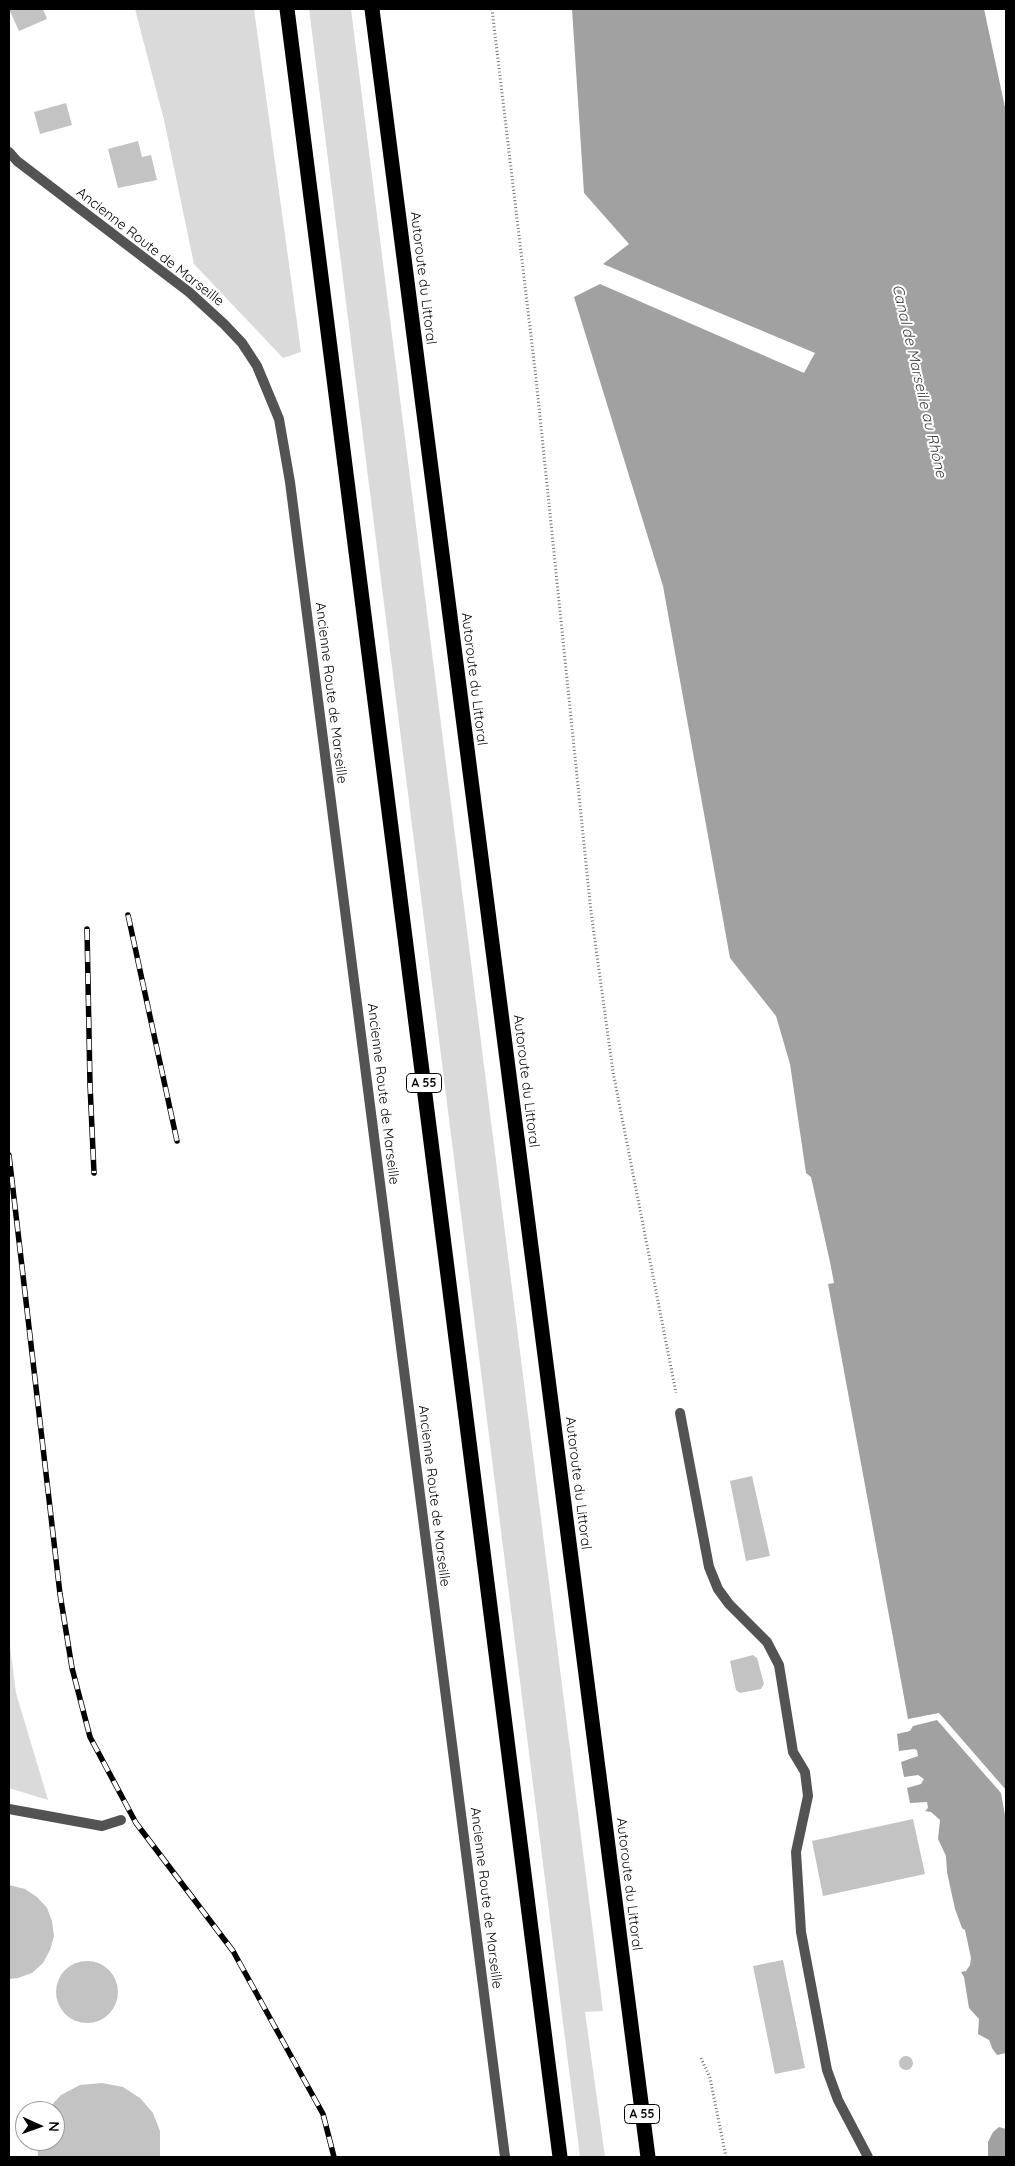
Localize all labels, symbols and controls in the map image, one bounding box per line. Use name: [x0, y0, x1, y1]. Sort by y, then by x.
street label: Ancienne Route de Marseille: [73, 184, 227, 310]
street label: Autoroute du Littoral: [407, 211, 439, 345]
water label: Canal de Marseille au Rhône: [888, 283, 950, 479]
street label: Ancienne Route de Marseille: [312, 601, 350, 785]
street label: Autoroute du Littoral: [458, 612, 490, 746]
street label: Ancienne Route de Marseille: [364, 1002, 402, 1186]
street label: Autoroute du Littoral: [510, 1014, 542, 1148]
road number: A 55: [406, 1074, 442, 1092]
street label: Ancienne Route de Marseille: [415, 1404, 453, 1588]
street label: Autoroute du Littoral: [562, 1416, 594, 1550]
street label: Ancienne Route de Marseille: [467, 1806, 505, 1990]
street label: Autoroute du Littoral: [613, 1817, 645, 1951]
north arrow: [15, 2101, 65, 2151]
road number: A 55: [624, 2104, 660, 2124]
text: N: [45, 2121, 63, 2132]

